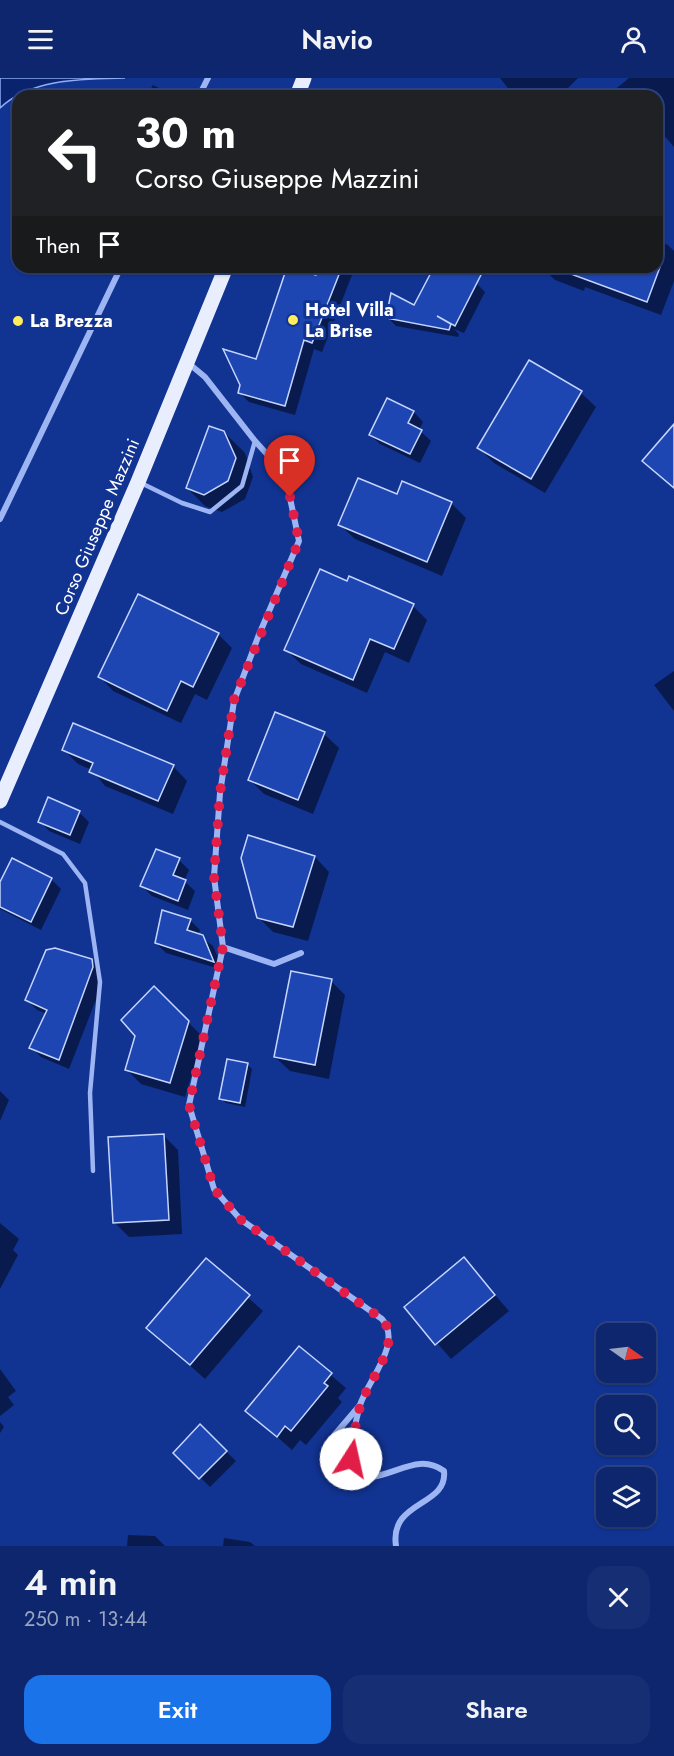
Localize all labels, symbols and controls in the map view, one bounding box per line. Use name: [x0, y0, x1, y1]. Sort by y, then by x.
text: Navio: [301, 20, 373, 59]
icon: menu: [24, 23, 57, 56]
icon: person: [617, 23, 650, 56]
text: 30 m: [135, 103, 236, 164]
icon: left: [36, 114, 114, 192]
text: Corso Giuseppe Mazzini: [135, 159, 420, 198]
icon: arrive: [93, 228, 126, 261]
text: Then: [36, 229, 81, 261]
place label: Hotel Villa La Brise: [305, 297, 394, 344]
place label: La Brezza: [30, 308, 113, 334]
marker: Hotel Villa La Brise: [286, 313, 300, 327]
marker: La Brezza: [11, 314, 25, 328]
street label: Corso Giuseppe Mazzini: [48, 435, 146, 619]
pin: [264, 435, 315, 497]
icon: arrive: [273, 444, 306, 477]
north arrow: [596, 1323, 656, 1383]
map controls: [596, 1323, 656, 1527]
button: search: [596, 1395, 656, 1455]
position arrow: [319, 1427, 383, 1491]
button: layers: [596, 1467, 656, 1527]
text: 4 min: [24, 1556, 118, 1608]
button: close: [587, 1566, 650, 1629]
text: 250 m · 13:44: [24, 1605, 148, 1634]
button: Exit: [24, 1675, 331, 1744]
button: Share: [343, 1675, 650, 1744]

